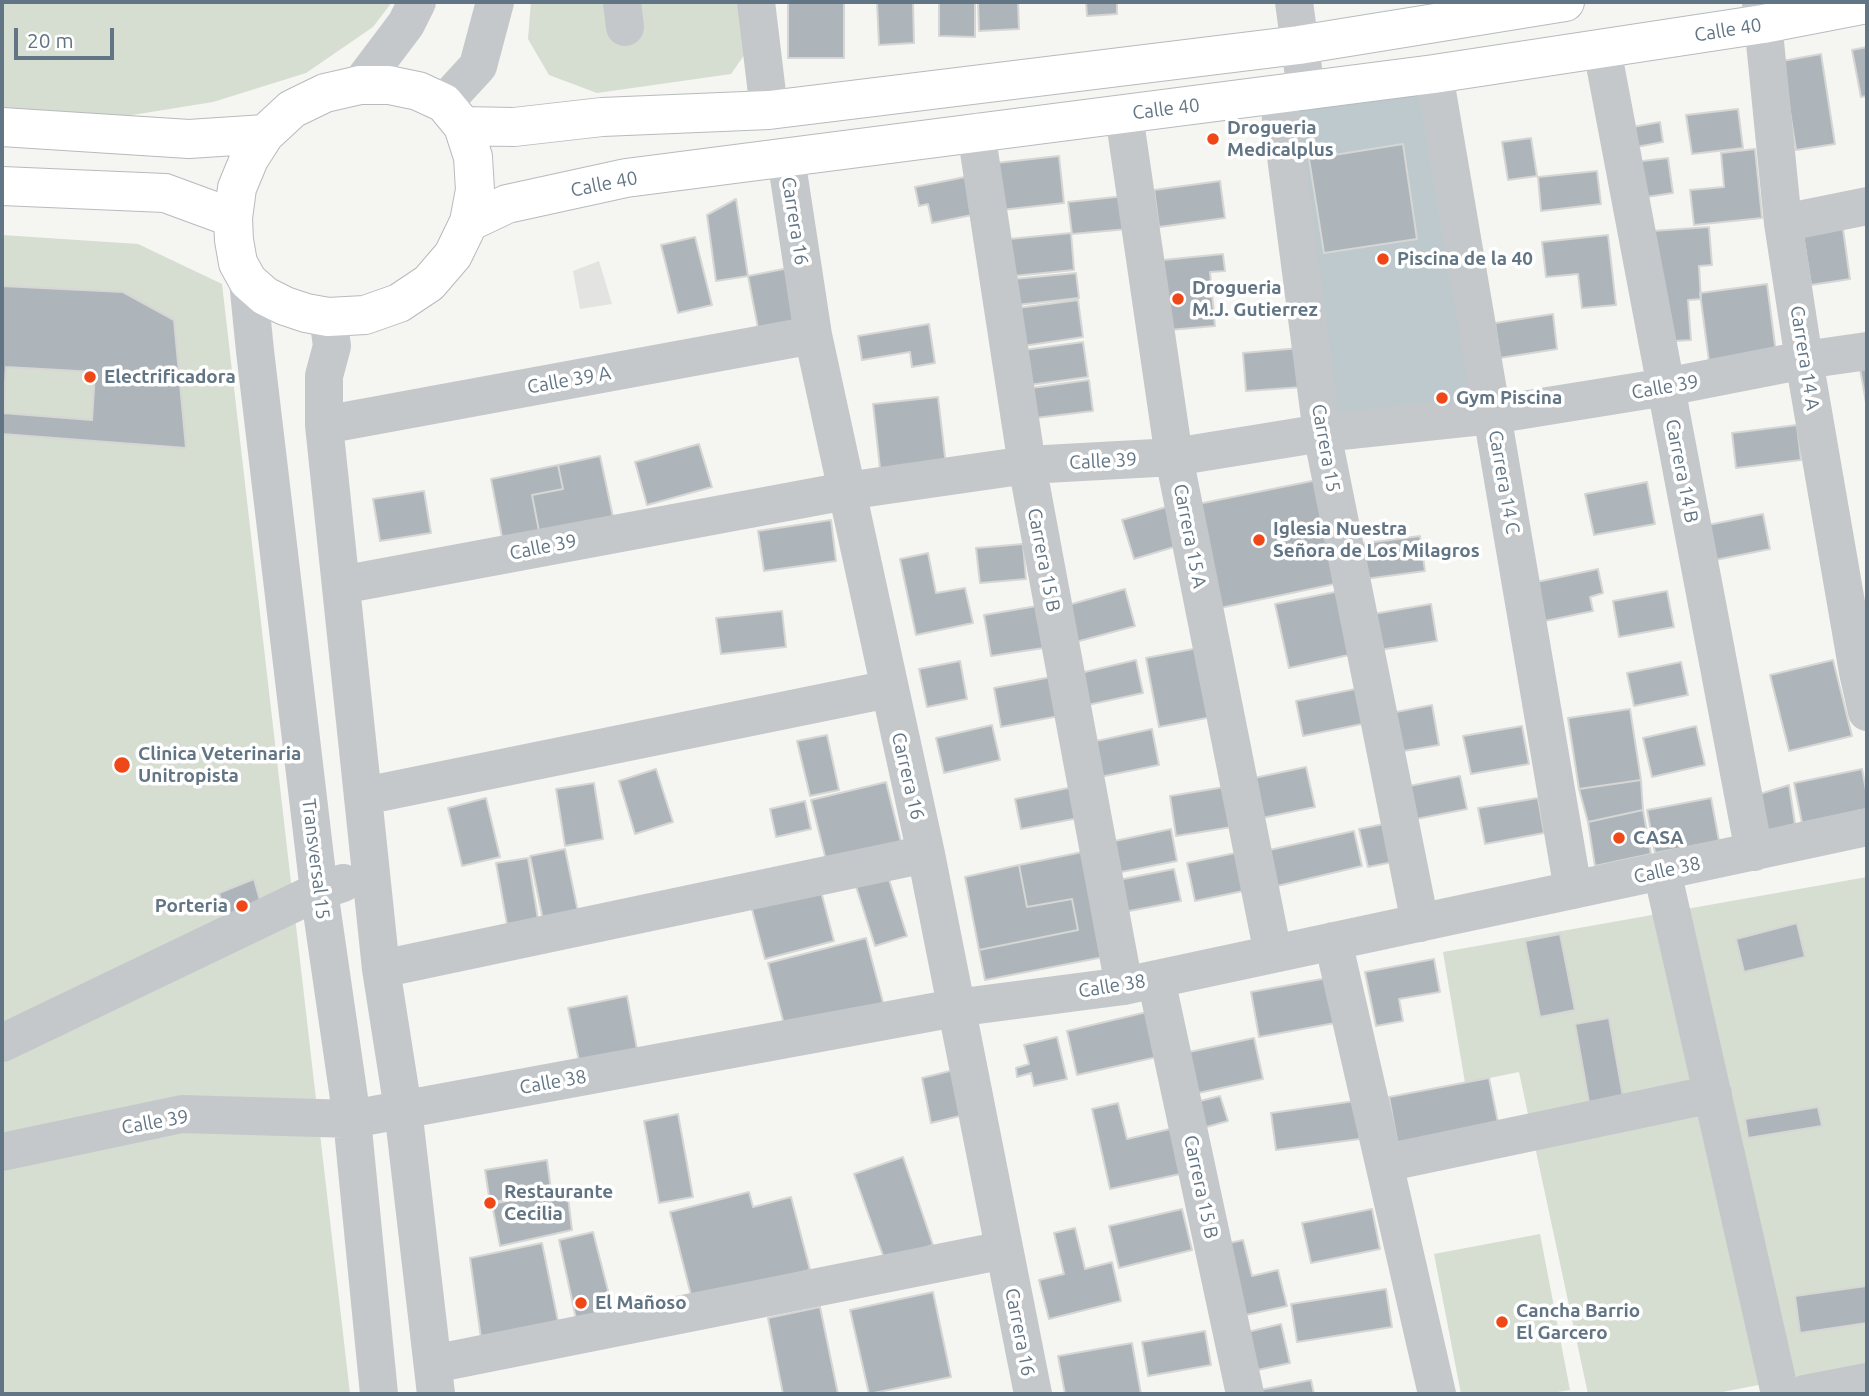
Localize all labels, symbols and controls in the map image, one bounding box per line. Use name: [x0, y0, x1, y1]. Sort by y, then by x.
street label: Calle 40: [1693, 13, 1763, 47]
scale bar: [18, 14, 117, 58]
text: 20 m: [27, 28, 74, 52]
street label: Calle 40: [1131, 94, 1201, 124]
place label: Drogueria Medicalplus: [1227, 117, 1334, 161]
marker: Drogueria Medicalplus: [1205, 131, 1221, 147]
street label: Calle 40: [569, 166, 639, 202]
street label: Carrera 16: [777, 175, 813, 267]
place label: Piscina de la 40: [1397, 248, 1533, 270]
marker: Piscina de la 40: [1375, 251, 1391, 267]
place label: Drogueria M.J. Gutierrez: [1192, 277, 1318, 321]
marker: Drogueria M.J. Gutierrez: [1170, 291, 1186, 307]
street label: Carrera 14 A: [1785, 304, 1825, 412]
street label: Calle 39 A: [525, 361, 613, 399]
place label: Electrificadora: [104, 366, 236, 388]
marker: Electrificadora: [82, 369, 98, 385]
street label: Calle 39: [1630, 370, 1700, 404]
place label: Gym Piscina: [1456, 387, 1562, 409]
marker: Gym Piscina: [1434, 390, 1450, 406]
street label: Carrera 15: [1307, 402, 1345, 494]
street label: Carrera 14 B: [1661, 417, 1703, 525]
street label: Carrera 14 C: [1484, 428, 1524, 536]
street label: Calle 39: [1069, 448, 1137, 474]
street label: Carrera 15 A: [1169, 482, 1211, 590]
street label: Carrera 15 B: [1023, 506, 1065, 614]
place label: Iglesia Nuestra Señora de Los Milagros: [1273, 518, 1480, 562]
street label: Calle 39: [508, 529, 578, 565]
marker: Iglesia Nuestra Señora de Los Milagros: [1251, 532, 1267, 548]
street label: Carrera 16: [887, 730, 929, 822]
place label: Clinica Veterinaria Unitropista: [138, 743, 301, 787]
marker: Clinica Veterinaria Unitropista: [112, 755, 132, 775]
street label: Transversal 15: [297, 797, 335, 921]
place label: CASA: [1633, 827, 1684, 849]
marker: CASA: [1611, 830, 1627, 846]
street label: Calle 38: [1632, 852, 1702, 888]
place label: Porteria: [155, 895, 228, 917]
marker: Porteria: [234, 898, 250, 914]
street label: Calle 38: [1077, 969, 1147, 1003]
street label: Calle 38: [518, 1065, 588, 1099]
street label: Calle 39: [120, 1105, 190, 1139]
street label: Carrera 15 B: [1179, 1133, 1223, 1241]
place label: Restaurante Cecilia: [504, 1181, 613, 1225]
marker: Restaurante Cecilia: [482, 1195, 498, 1211]
street label: Carrera 16: [1000, 1286, 1040, 1378]
place label: El Mañoso: [595, 1292, 687, 1314]
marker: El Mañoso: [573, 1295, 589, 1311]
place label: Cancha Barrio El Garcero: [1516, 1300, 1640, 1344]
marker: Cancha Barrio El Garcero: [1494, 1314, 1510, 1330]

